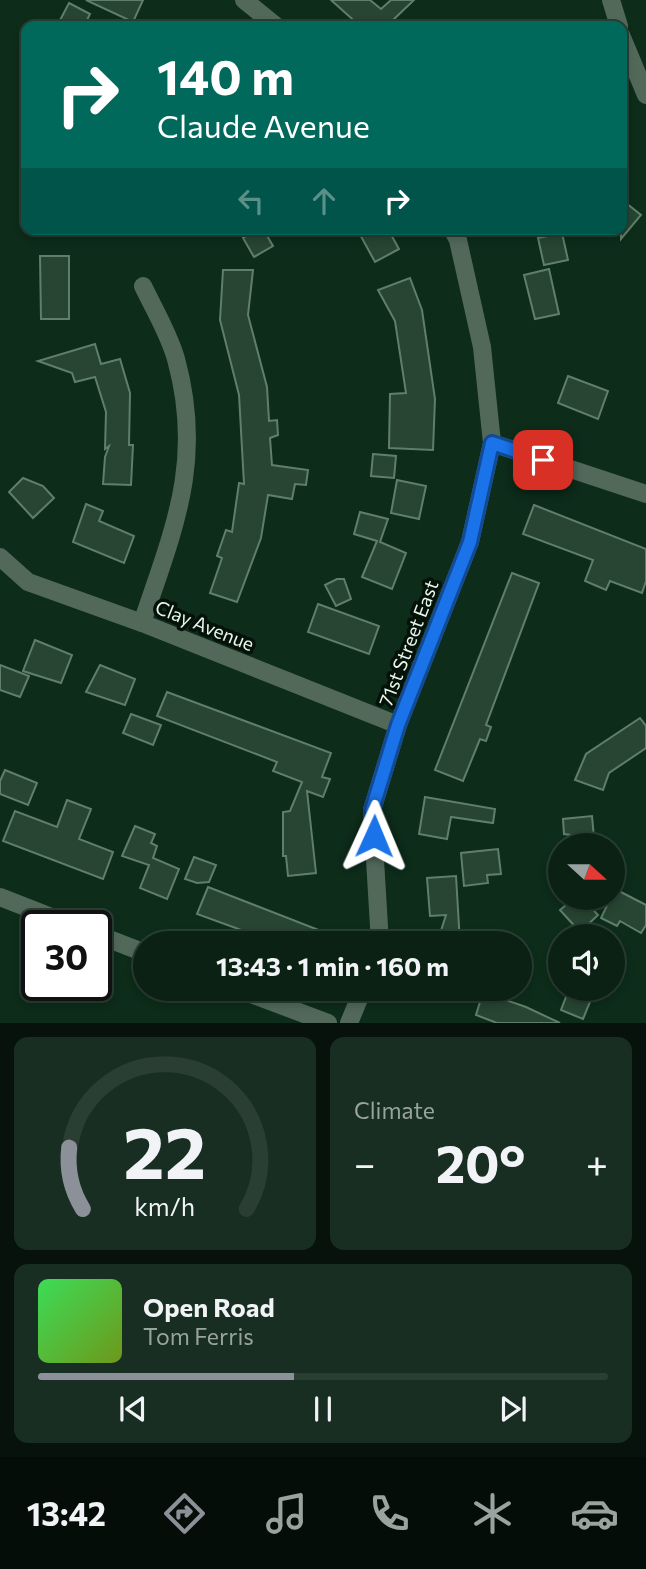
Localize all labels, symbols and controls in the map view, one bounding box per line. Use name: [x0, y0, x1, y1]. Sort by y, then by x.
text: 140 m: [157, 45, 294, 105]
icon: right: [42, 49, 133, 140]
text: Claude Avenue: [157, 105, 370, 145]
icon: left: [232, 182, 270, 220]
icon: ahead: [305, 182, 343, 220]
icon: right: [378, 182, 416, 220]
pin: [513, 430, 573, 490]
icon: arrive: [524, 441, 562, 479]
street label: 71st Street East: [373, 577, 443, 709]
street label: Clay Avenue: [152, 595, 258, 655]
position arrow: [337, 799, 411, 873]
north arrow: [548, 833, 625, 910]
map controls: [548, 833, 625, 1001]
speed limit sign: 30: [21, 910, 112, 1001]
button: sound: [548, 924, 625, 1001]
text: 13:43 · 1 min · 160 m: [216, 950, 449, 981]
text: Climate: [354, 1096, 435, 1124]
text: 22: [124, 1106, 206, 1195]
text: 20°: [436, 1130, 526, 1194]
text: −: [354, 1139, 376, 1186]
text: +: [586, 1139, 608, 1186]
text: km/h: [135, 1191, 195, 1221]
text: Open Road: [143, 1291, 275, 1322]
text: Tom Ferris: [143, 1322, 254, 1350]
icon: previous: [114, 1390, 152, 1428]
icon: pause: [304, 1390, 342, 1428]
icon: next: [494, 1390, 532, 1428]
icon: directions: [160, 1489, 209, 1538]
icon: music: [262, 1489, 311, 1538]
icon: phone: [365, 1489, 414, 1538]
icon: climate: [468, 1489, 517, 1538]
icon: car: [570, 1489, 619, 1538]
text: 13:42: [27, 1493, 106, 1533]

